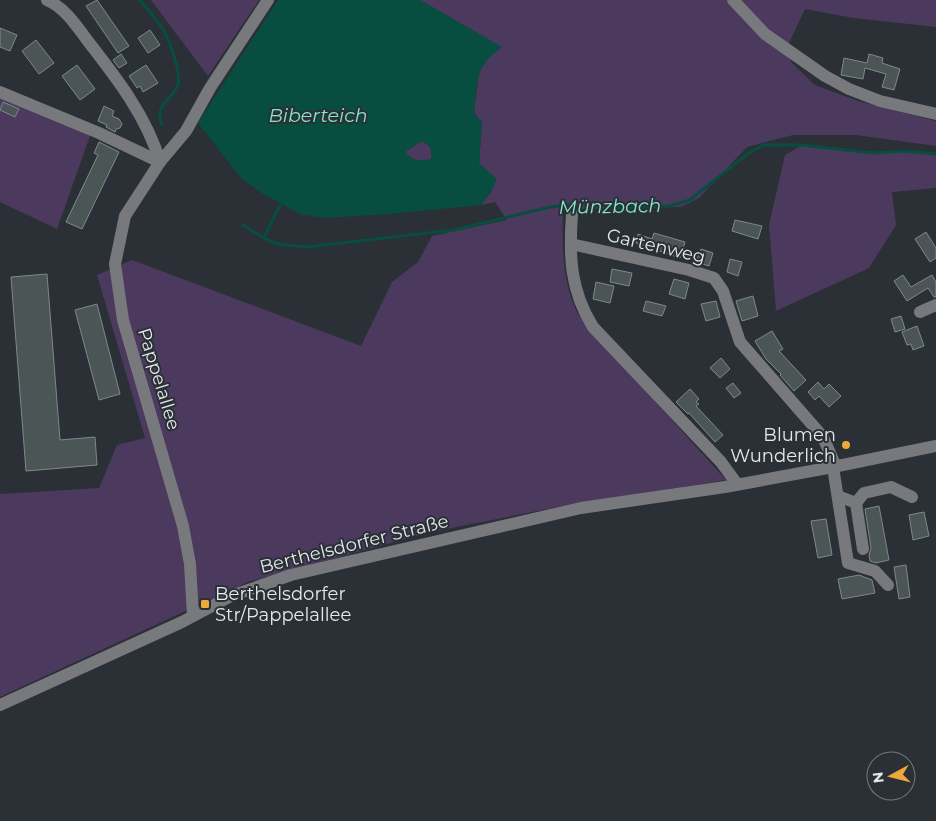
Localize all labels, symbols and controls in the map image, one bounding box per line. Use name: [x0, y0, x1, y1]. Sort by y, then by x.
water label: Biberteich: [268, 104, 368, 127]
water label: Münzbach: [559, 194, 662, 219]
street label: Gartenweg: [605, 224, 707, 268]
street label: Pappelallee: [133, 325, 185, 433]
place label: Blumen Wunderlich: [730, 424, 836, 467]
marker: Blumen Wunderlich: [840, 439, 852, 451]
street label: Berthelsdorfer Straße: [257, 510, 451, 578]
place label: Berthelsdorfer Str/Pappelallee: [215, 583, 351, 626]
marker: Berthelsdorfer Str/Pappelallee: [199, 598, 211, 610]
north arrow: [866, 751, 916, 801]
text: N: [868, 771, 888, 784]

